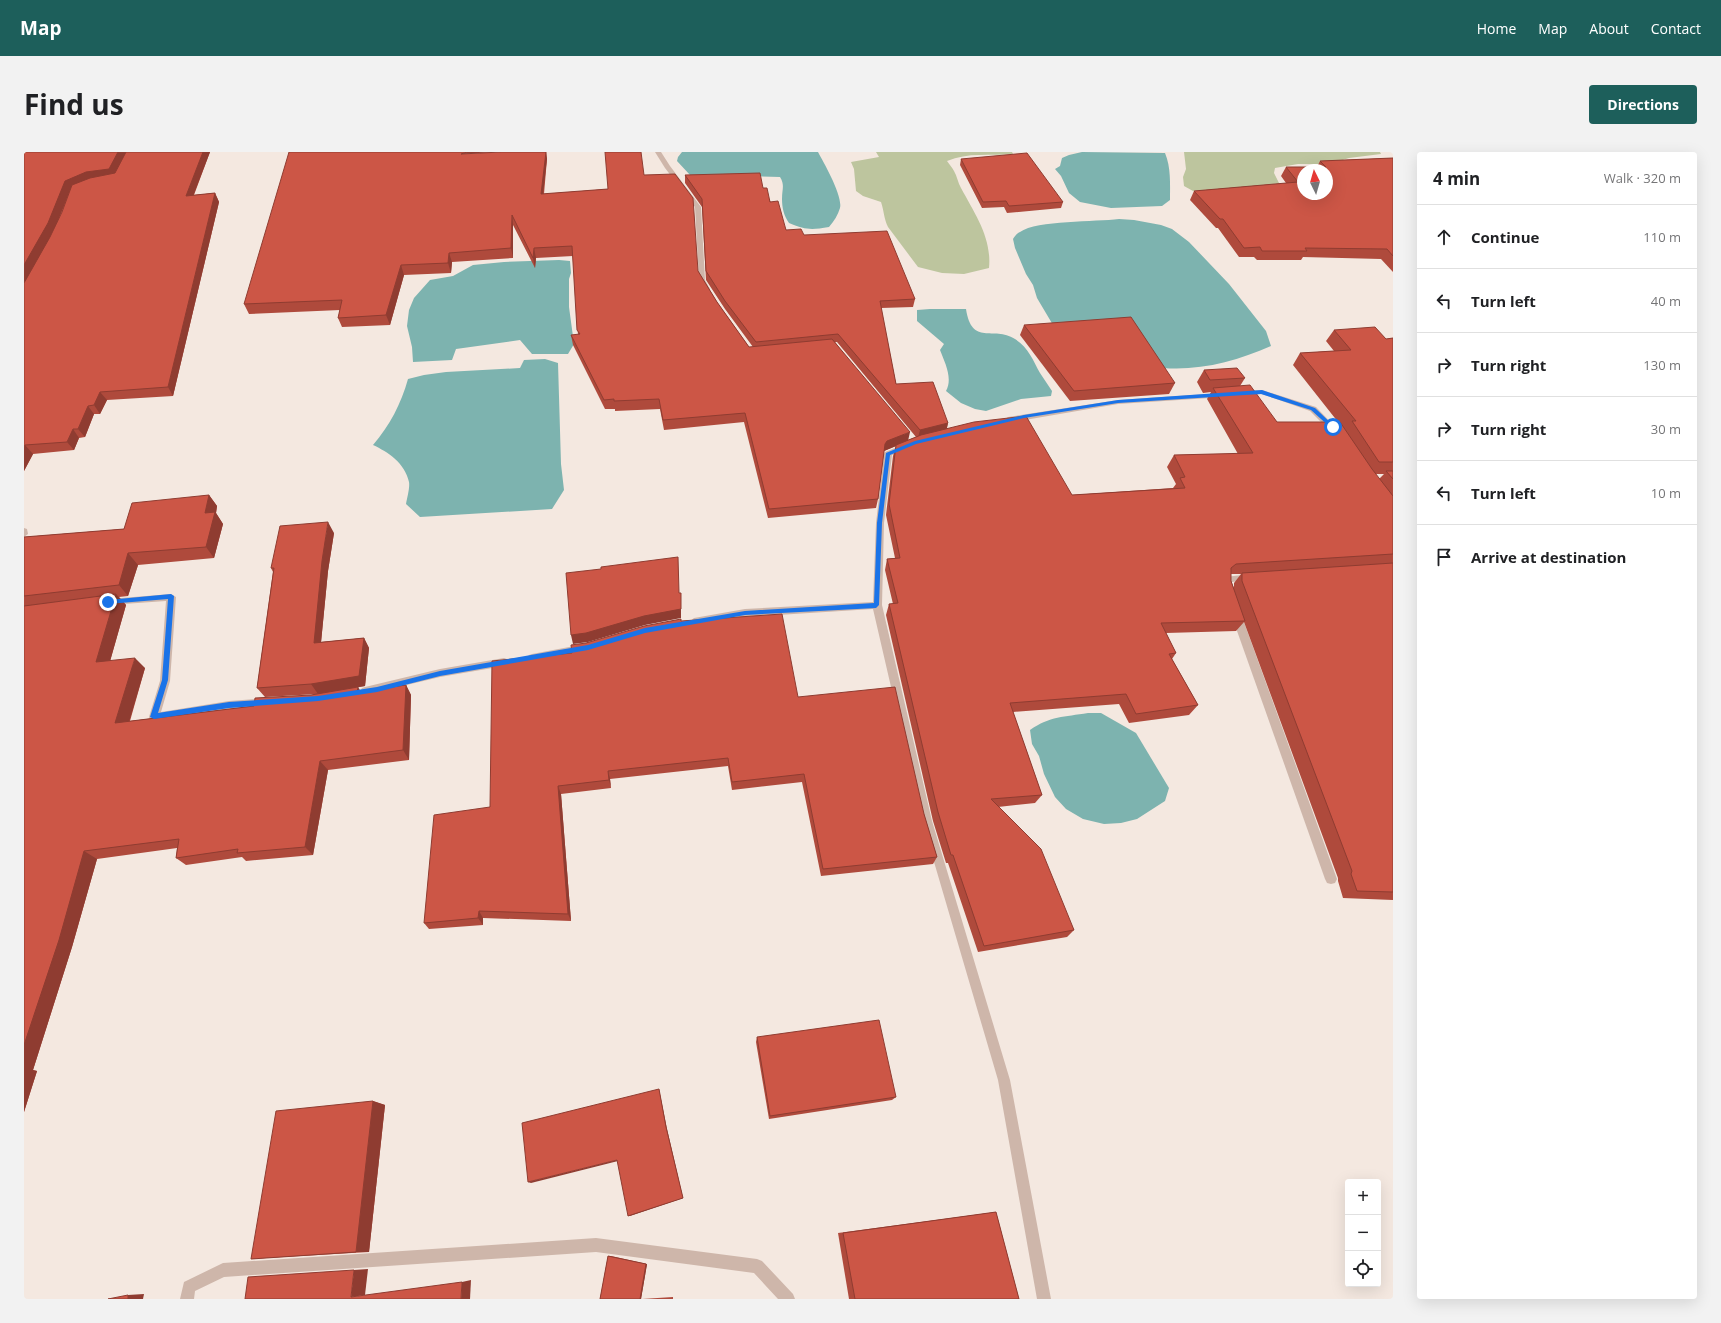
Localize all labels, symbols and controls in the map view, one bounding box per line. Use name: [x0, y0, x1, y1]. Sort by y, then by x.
text: Map: [20, 15, 61, 41]
text: Home: [1477, 19, 1516, 38]
text: Map: [1538, 19, 1567, 38]
text: About: [1589, 19, 1629, 38]
text: Contact: [1651, 19, 1701, 38]
text: Find us: [24, 85, 124, 123]
button: Directions: [1589, 85, 1697, 124]
north arrow: [1297, 164, 1333, 200]
text: 4 min: [1433, 167, 1480, 190]
text: Walk · 320 m: [1604, 169, 1681, 187]
icon: ahead: [1433, 226, 1455, 248]
text: Continue: [1471, 227, 1539, 247]
text: 110 m: [1643, 228, 1681, 246]
icon: left: [1433, 290, 1455, 312]
text: Turn left: [1471, 291, 1536, 311]
text: 40 m: [1651, 292, 1681, 310]
icon: right: [1433, 354, 1455, 376]
text: Turn right: [1471, 355, 1546, 375]
text: 130 m: [1643, 356, 1681, 374]
route start: [1324, 418, 1342, 436]
icon: right: [1433, 418, 1455, 440]
text: Turn right: [1471, 419, 1546, 439]
text: 30 m: [1651, 420, 1681, 438]
icon: left: [1433, 482, 1455, 504]
text: Turn left: [1471, 483, 1536, 503]
text: 10 m: [1651, 484, 1681, 502]
icon: arrive: [1433, 546, 1455, 568]
text: Arrive at destination: [1471, 547, 1626, 567]
route end: [99, 593, 117, 611]
map controls: [1345, 1179, 1381, 1287]
button: +: [1345, 1179, 1381, 1215]
button: −: [1345, 1215, 1381, 1251]
button: locate: [1345, 1251, 1381, 1287]

